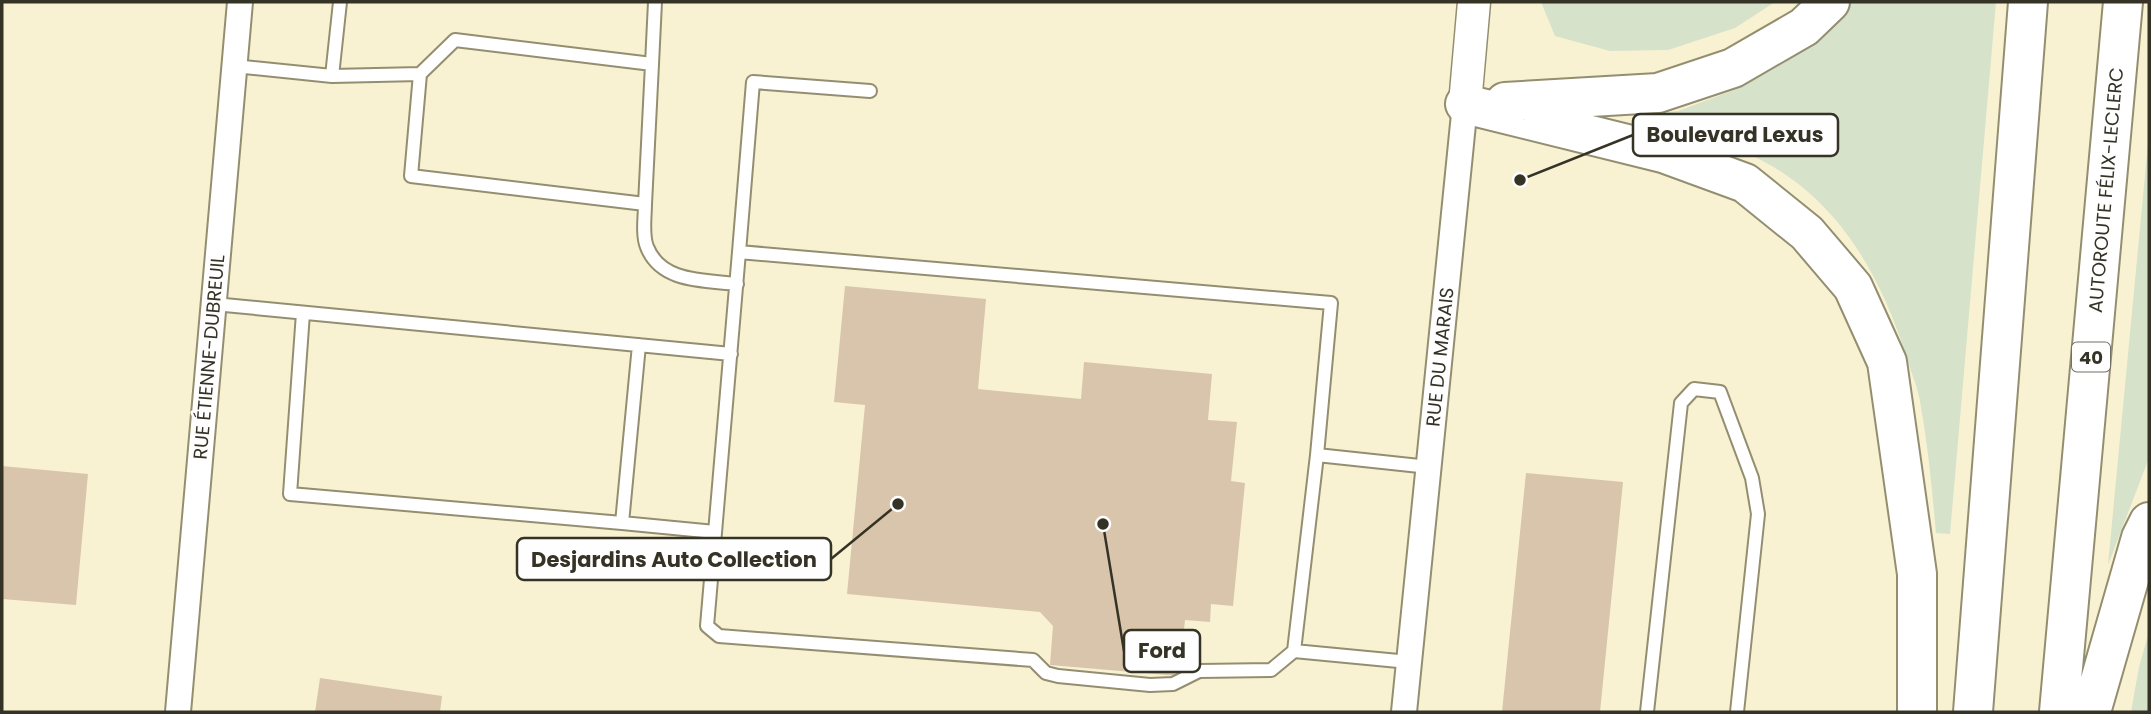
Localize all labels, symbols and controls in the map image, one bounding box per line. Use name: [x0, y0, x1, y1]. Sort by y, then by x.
street label: AUTOROUTE FÉLIX-LECLERC: [2082, 66, 2130, 314]
callout: Boulevard Lexus: [1633, 114, 1838, 156]
text: Boulevard Lexus: [1647, 120, 1823, 149]
street label: RUE ÉTIENNE-DUBREUIL: [187, 253, 231, 461]
street label: RUE DU MARAIS: [1419, 286, 1461, 428]
road number: 40: [2072, 342, 2110, 372]
callout: Desjardins Auto Collection: [517, 538, 831, 580]
text: Desjardins Auto Collection: [531, 545, 817, 574]
callout: Ford: [1124, 630, 1200, 672]
text: Ford: [1138, 636, 1186, 665]

